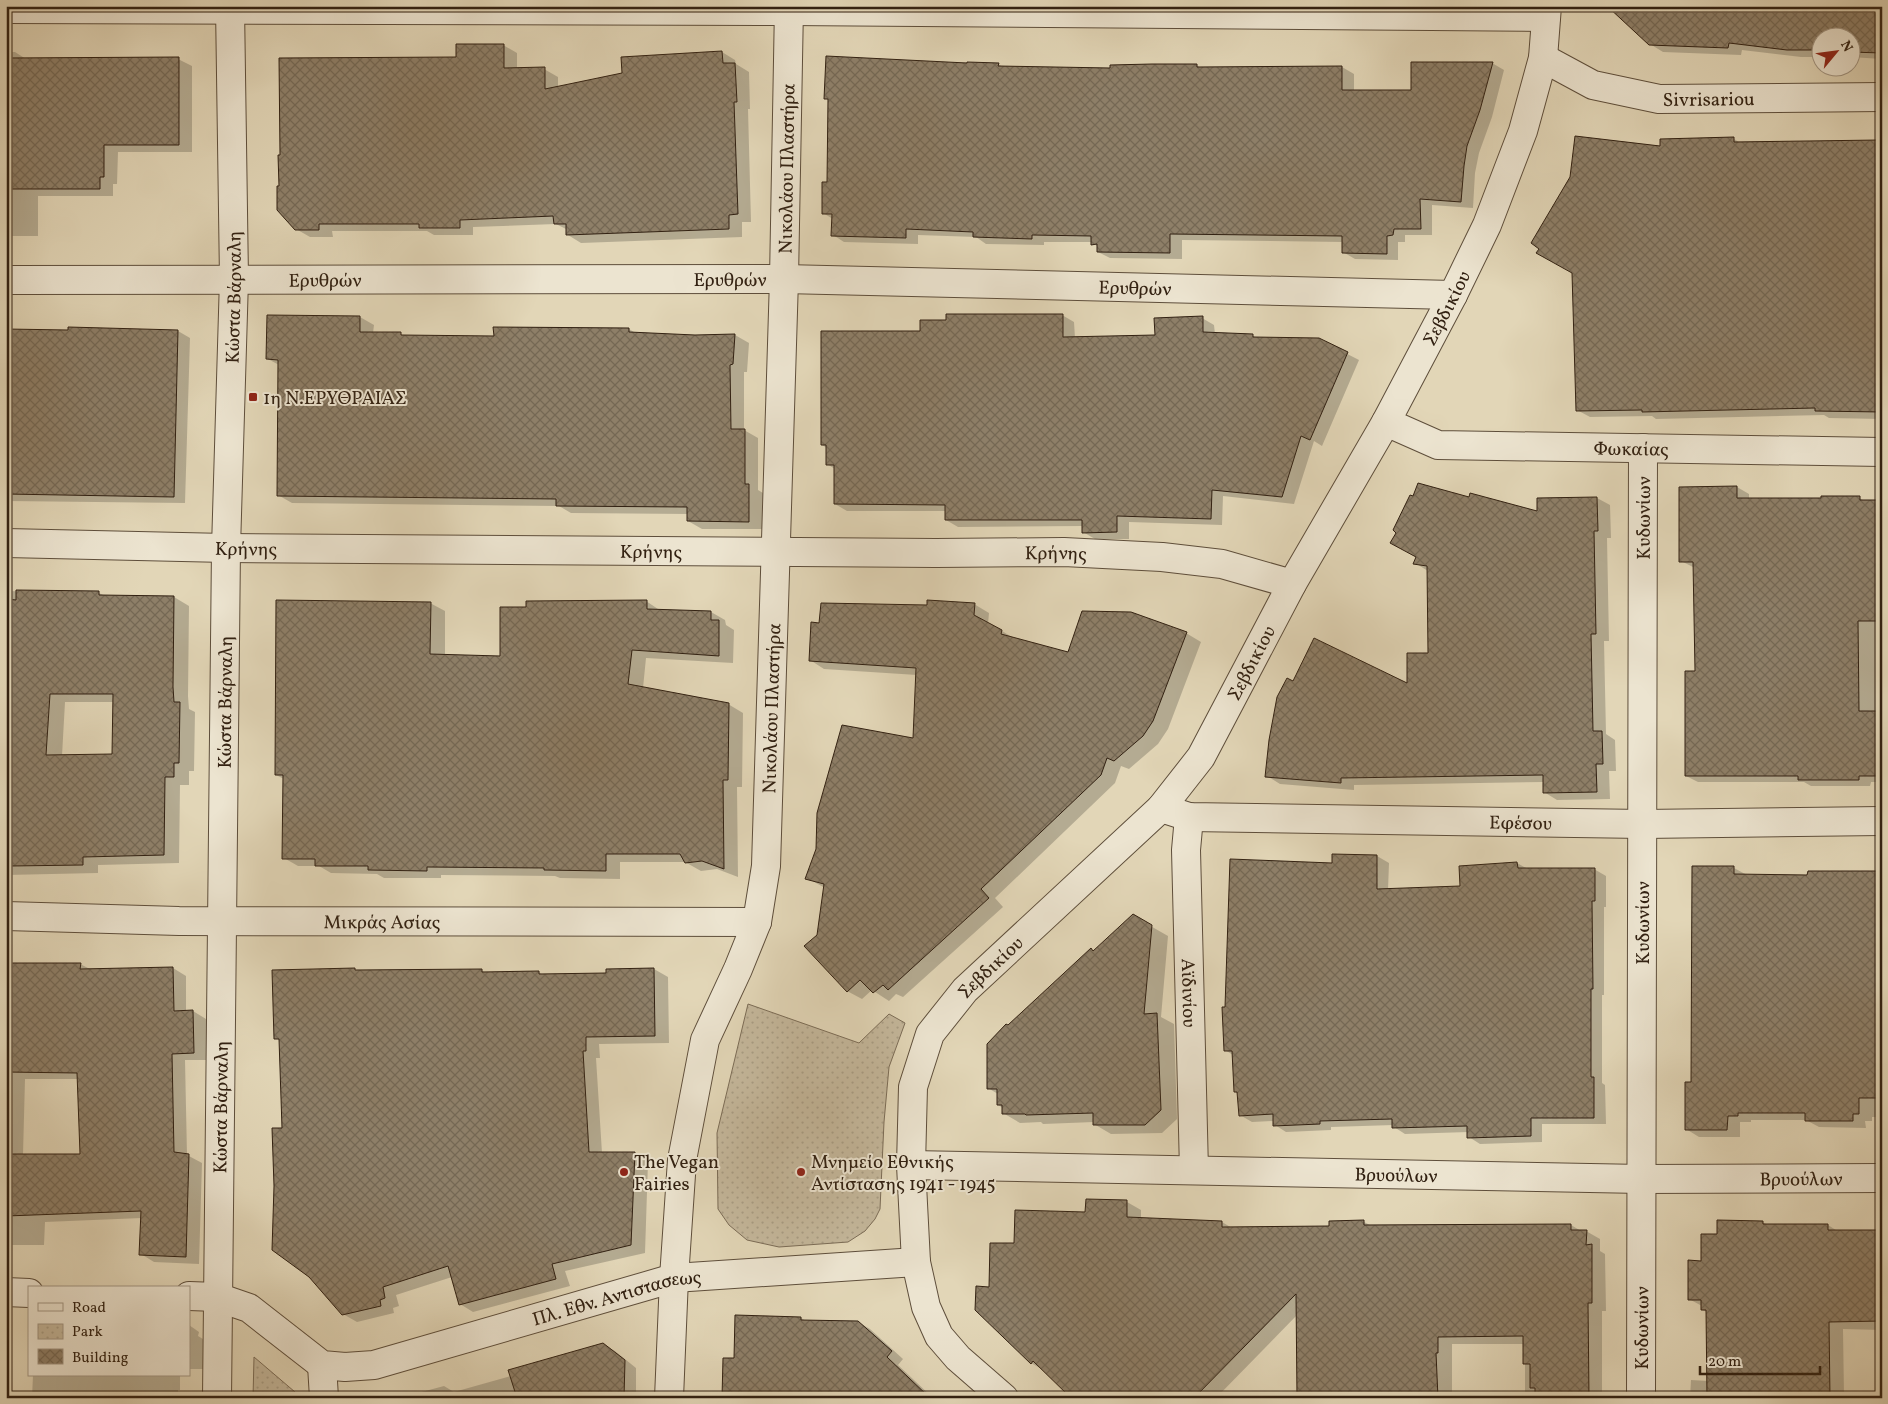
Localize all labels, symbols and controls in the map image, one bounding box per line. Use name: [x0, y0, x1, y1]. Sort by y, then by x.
north arrow: [1810, 28, 1860, 78]
text: N: [1835, 37, 1857, 55]
street label: Νικολάου Πλαστήρα: [773, 83, 803, 254]
street label: Sivrisariou: [1663, 87, 1755, 114]
street label: Κώστα Βάρναλη: [220, 231, 249, 364]
street label: Σεβδικίου: [1418, 267, 1478, 351]
street label: Ερυθρών: [694, 268, 766, 294]
street label: Ερυθρών: [289, 269, 361, 295]
street label: Ερυθρών: [1098, 276, 1172, 303]
place label: 1η Ν.ΕΡΥΘΡΑΙΑΣ: [263, 386, 406, 412]
marker: 1η Ν.ΕΡΥΘΡΑΙΑΣ: [247, 391, 259, 403]
street label: Φωκαίας: [1593, 436, 1669, 464]
street label: Κυδωνίων: [1632, 476, 1658, 560]
street label: Κρήνης: [214, 537, 277, 563]
street label: Κρήνης: [620, 540, 682, 566]
street label: Κρήνης: [1025, 541, 1088, 568]
street label: Σεβδικίου: [1222, 621, 1283, 705]
street label: Νικολάου Πλαστήρα: [757, 622, 788, 794]
street label: Κώστα Βάρναλη: [213, 636, 240, 769]
street label: Εφέσου: [1489, 811, 1552, 838]
street label: Κυδωνίων: [1631, 881, 1657, 965]
street label: Μικράς Ασίας: [323, 910, 440, 936]
street label: Σεβδικίου: [952, 931, 1030, 1004]
street label: Αϊδινίου: [1174, 958, 1201, 1028]
street label: Κώστα Βάρναλη: [208, 1041, 236, 1174]
place label: The Vegan Fairies: [634, 1150, 719, 1198]
place label: Μνημείο Εθνικής Αντίστασης 1941 - 1945: [811, 1150, 996, 1198]
street label: Βρυούλων: [1354, 1162, 1437, 1190]
marker: The Vegan Fairies: [618, 1166, 630, 1178]
marker: Μνημείο Εθνικής Αντίστασης 1941 - 1945: [795, 1166, 807, 1178]
street label: Βρυούλων: [1759, 1167, 1842, 1194]
street label: Πλ. Εθν. Αντιστασεως: [530, 1265, 702, 1333]
legend: [28, 1286, 190, 1376]
street label: Κυδωνίων: [1630, 1286, 1656, 1370]
text: Road: [72, 1298, 106, 1319]
text: Park: [72, 1322, 103, 1343]
scale bar: [1700, 1344, 1820, 1376]
text: Building: [72, 1348, 129, 1369]
text: 20 m: [1708, 1352, 1741, 1373]

